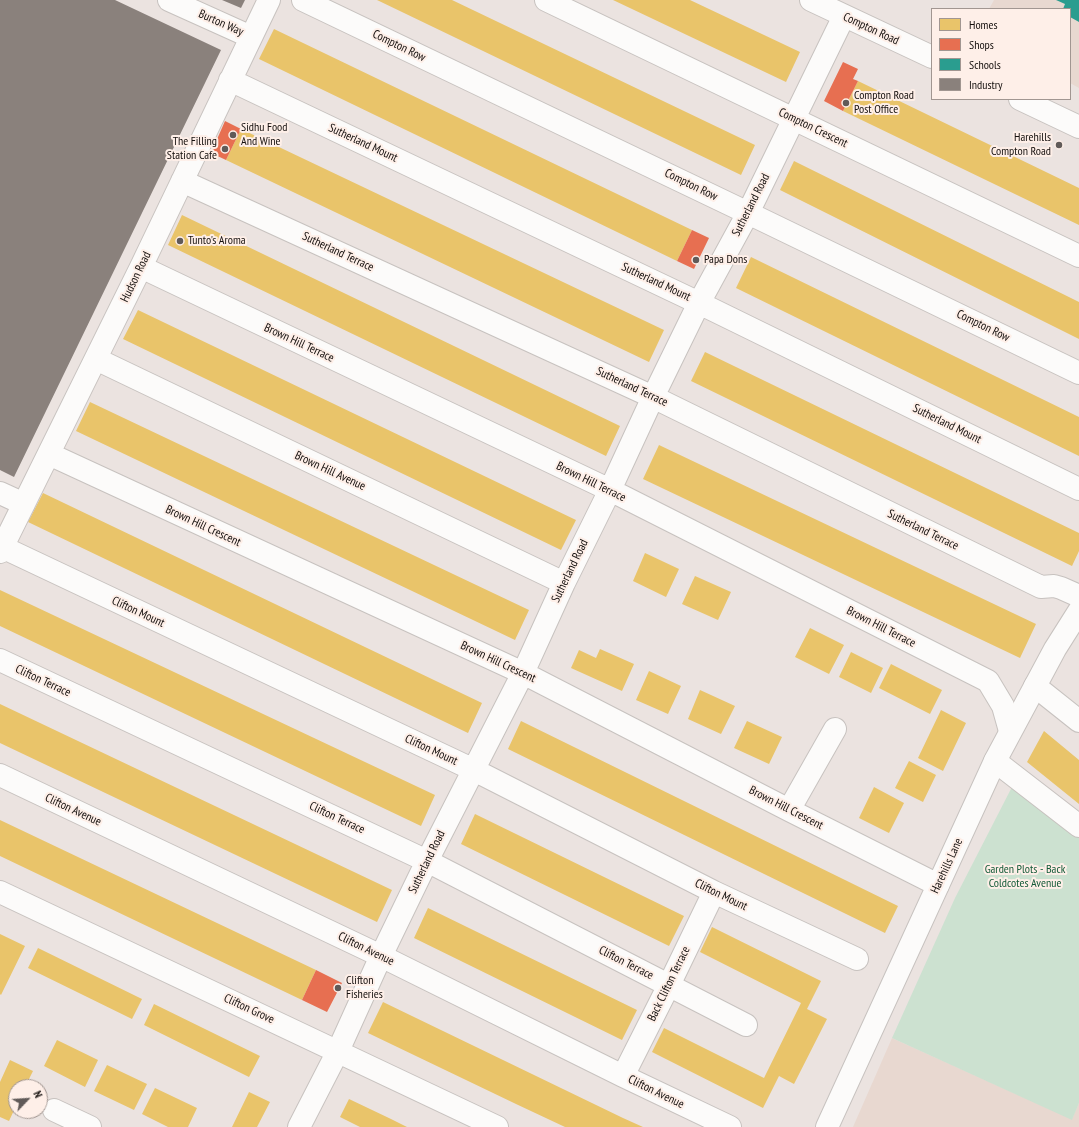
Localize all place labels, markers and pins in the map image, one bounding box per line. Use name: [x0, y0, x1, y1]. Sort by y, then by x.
place label: Compton Road Post Office: [854, 89, 914, 117]
marker: Compton Road Post Office: [841, 98, 851, 108]
place label: Sidhu Food And Wine: [241, 121, 287, 149]
marker: Sidhu Food And Wine: [228, 130, 238, 140]
place label: Harehills Compton Road: [991, 131, 1051, 159]
place label: The Filling Station Cafe: [167, 135, 217, 163]
marker: Harehills Compton Road: [1054, 140, 1064, 150]
marker: The Filling Station Cafe: [220, 144, 230, 154]
place label: Tunto's Aroma: [188, 234, 246, 248]
marker: Tunto's Aroma: [175, 236, 185, 246]
place label: Papa Dons: [704, 253, 747, 267]
marker: Papa Dons: [691, 255, 701, 265]
place label: Clifton Fisheries: [346, 974, 383, 1002]
marker: Clifton Fisheries: [333, 983, 343, 993]

